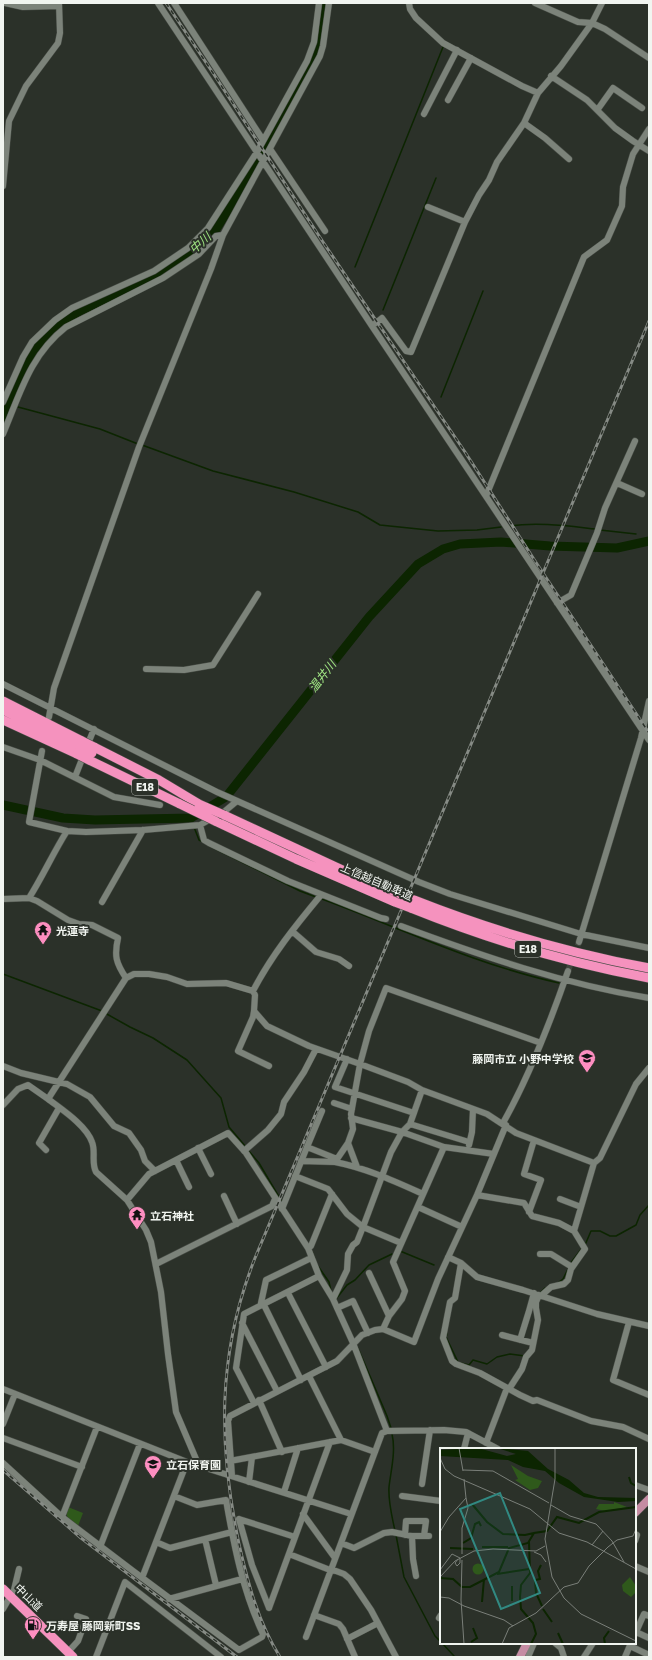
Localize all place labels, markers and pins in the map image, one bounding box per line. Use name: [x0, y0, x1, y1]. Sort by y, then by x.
temple icon: 光蓮寺: [33, 920, 53, 945]
place label: 光蓮寺: [56, 924, 89, 937]
school or university icon: 藤岡市立 小野中学校: [577, 1048, 597, 1073]
place label: 藤岡市立 小野中学校: [472, 1052, 574, 1065]
temple icon: 立石神社: [127, 1205, 147, 1230]
place label: 立石神社: [150, 1209, 194, 1222]
school or university icon: 立石保育園: [143, 1454, 163, 1479]
place label: 立石保育園: [166, 1458, 221, 1471]
fuel station icon: 万寿屋 藤岡新町SS: [23, 1615, 43, 1640]
place label: 万寿屋 藤岡新町SS: [46, 1619, 141, 1632]

